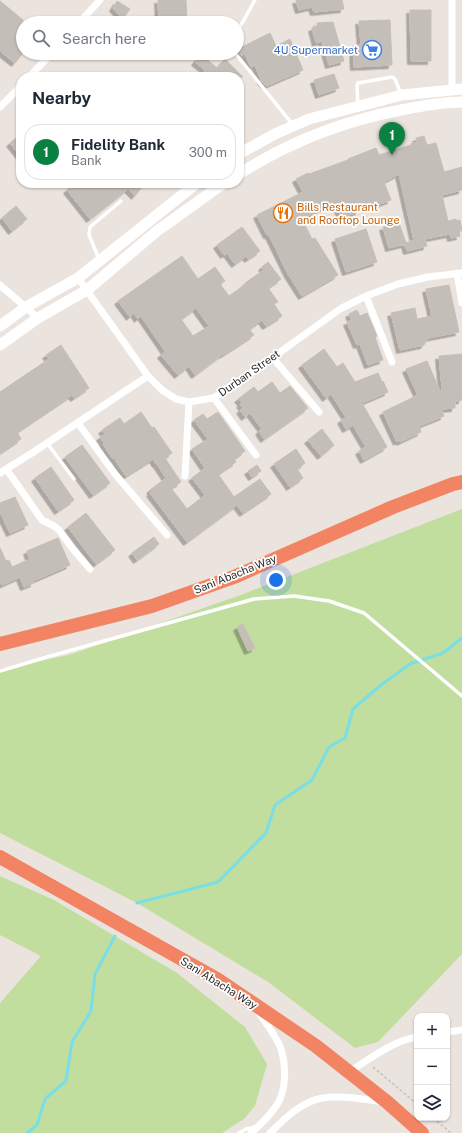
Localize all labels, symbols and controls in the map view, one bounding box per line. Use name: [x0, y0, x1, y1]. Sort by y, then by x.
search box: [16, 16, 244, 60]
icon: search: [30, 27, 52, 49]
text: Search here: [62, 30, 146, 47]
supermarket icon: 4U Supermarket: [361, 39, 383, 61]
place label: 4U Supermarket: [274, 44, 358, 56]
text: Nearby: [32, 88, 91, 108]
pin: 1: [379, 122, 405, 155]
text: Fidelity Bank: [71, 136, 165, 153]
text: 1: [43, 145, 49, 160]
text: 300 m: [189, 145, 227, 160]
text: Bank: [71, 153, 102, 168]
place label: Bills Restaurant and Rooftop Lounge: [297, 201, 400, 226]
restaurant icon: Bills Restaurant and Rooftop Lounge: [272, 202, 294, 224]
street label: Durban Street: [216, 347, 282, 399]
street label: Sani Abacha Way: [192, 552, 278, 596]
your location: [266, 570, 286, 590]
street label: Sani Abacha Way: [178, 955, 260, 1011]
map controls: [414, 1013, 450, 1121]
button: +: [414, 1013, 450, 1049]
button: −: [414, 1049, 450, 1085]
button: layers: [414, 1085, 450, 1121]

